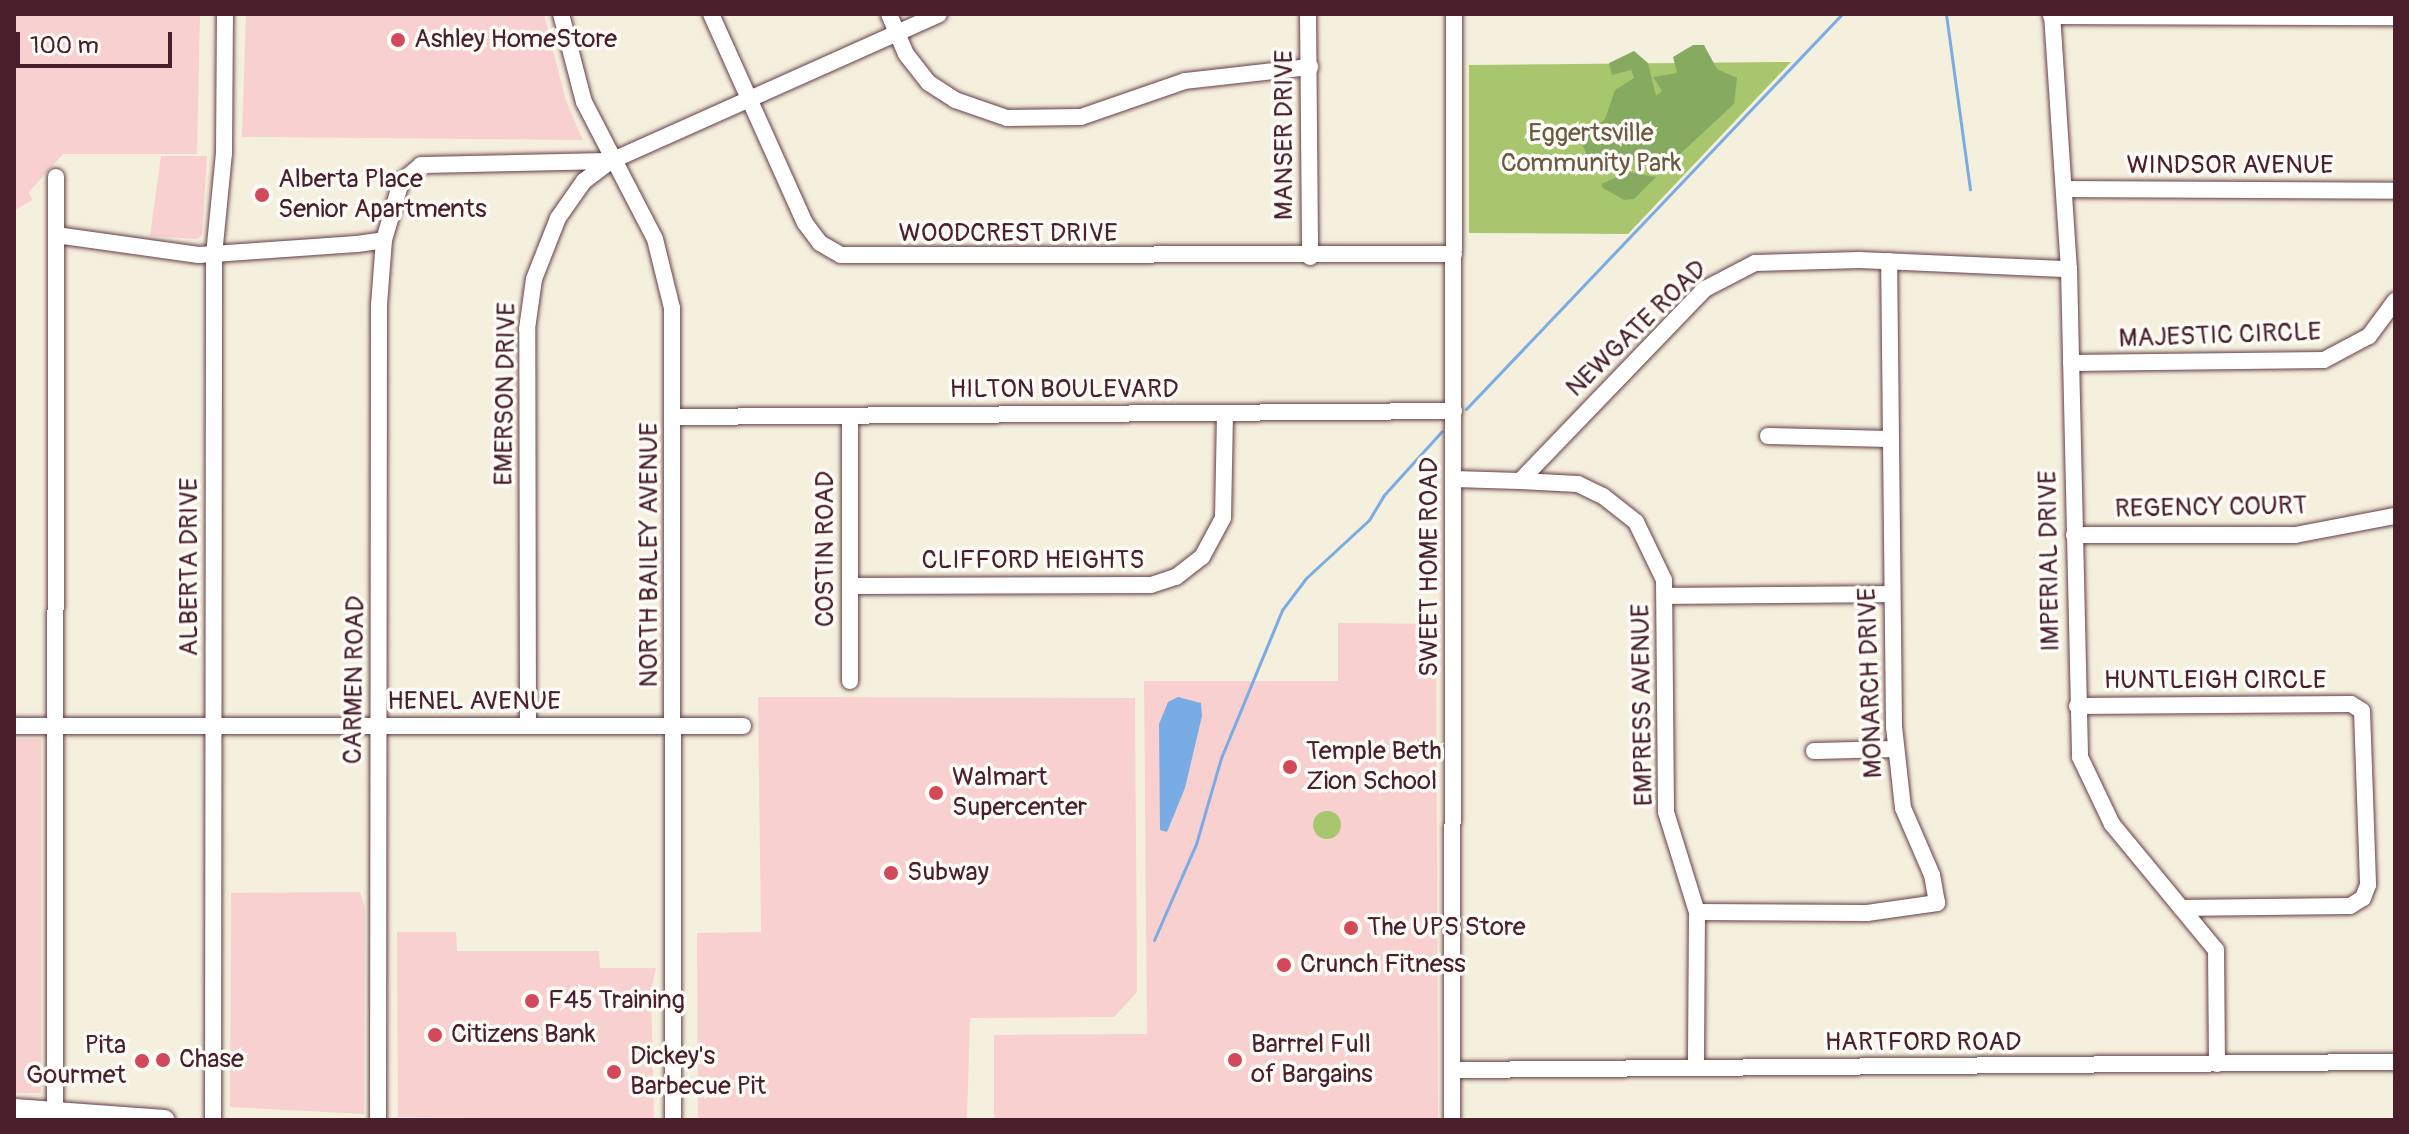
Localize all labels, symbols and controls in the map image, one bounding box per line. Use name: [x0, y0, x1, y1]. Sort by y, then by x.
scale bar: [20, 16, 176, 66]
place label: Ashley HomeStore: [414, 24, 617, 56]
text: 100 m: [30, 31, 99, 60]
marker: Ashley HomeStore: [389, 31, 407, 49]
street label: MANSER DRIVE: [1269, 50, 1301, 220]
park label: Eggertsville Community Park: [1501, 118, 1681, 180]
street label: WINDSOR AVENUE: [2126, 150, 2334, 182]
place label: Alberta Place Senior Apartments: [278, 164, 487, 226]
marker: Alberta Place Senior Apartments: [253, 186, 271, 204]
street label: WOODCREST DRIVE: [898, 218, 1118, 250]
street label: NEWGATE ROAD: [1560, 254, 1714, 404]
street label: EMERSON DRIVE: [489, 302, 523, 486]
street label: MAJESTIC CIRCLE: [2118, 317, 2322, 355]
street label: HILTON BOULEVARD: [950, 374, 1178, 406]
street label: NORTH BAILEY AVENUE: [634, 423, 666, 687]
street label: SWEET HOME ROAD: [1414, 457, 1446, 677]
street label: IMPERIAL DRIVE: [2033, 470, 2067, 652]
street label: COSTIN ROAD: [810, 471, 842, 627]
street label: ALBERTA DRIVE: [174, 478, 206, 656]
street label: REGENCY COURT: [2115, 491, 2307, 525]
street label: CLIFFORD HEIGHTS: [922, 545, 1144, 577]
street label: MONARCH DRIVE: [1852, 587, 1890, 779]
street label: CARMEN ROAD: [338, 595, 372, 765]
street label: EMPRESS AVENUE: [1626, 603, 1660, 807]
street label: HUNTLEIGH CIRCLE: [2104, 665, 2326, 697]
street label: HENEL AVENUE: [387, 686, 561, 718]
place label: Temple Beth Zion School: [1306, 736, 1442, 798]
marker: Temple Beth Zion School: [1281, 758, 1299, 776]
place label: Walmart Supercenter: [952, 762, 1087, 824]
marker: Walmart Supercenter: [927, 784, 945, 802]
place label: Subway: [907, 857, 989, 889]
marker: Subway: [882, 864, 900, 882]
place label: The UPS Store: [1367, 912, 1526, 944]
marker: The UPS Store: [1342, 919, 1360, 937]
place label: Crunch Fitness: [1300, 949, 1466, 981]
marker: Crunch Fitness: [1275, 956, 1293, 974]
place label: F45 Training: [548, 985, 685, 1017]
marker: F45 Training: [523, 992, 541, 1010]
place label: Citizens Bank: [451, 1019, 596, 1051]
marker: Citizens Bank: [426, 1026, 444, 1044]
street label: HARTFORD ROAD: [1825, 1027, 2021, 1059]
place label: Barrrel Full of Bargains: [1251, 1029, 1373, 1090]
place label: Pita Gourmet: [26, 1030, 126, 1092]
place label: Dickey's Barbecue Pit: [630, 1041, 766, 1102]
place label: Chase: [179, 1044, 244, 1076]
marker: Chase: [154, 1051, 172, 1069]
marker: Barrrel Full of Bargains: [1226, 1051, 1244, 1069]
marker: Pita Gourmet: [133, 1052, 151, 1070]
marker: Dickey's Barbecue Pit: [605, 1063, 623, 1081]

